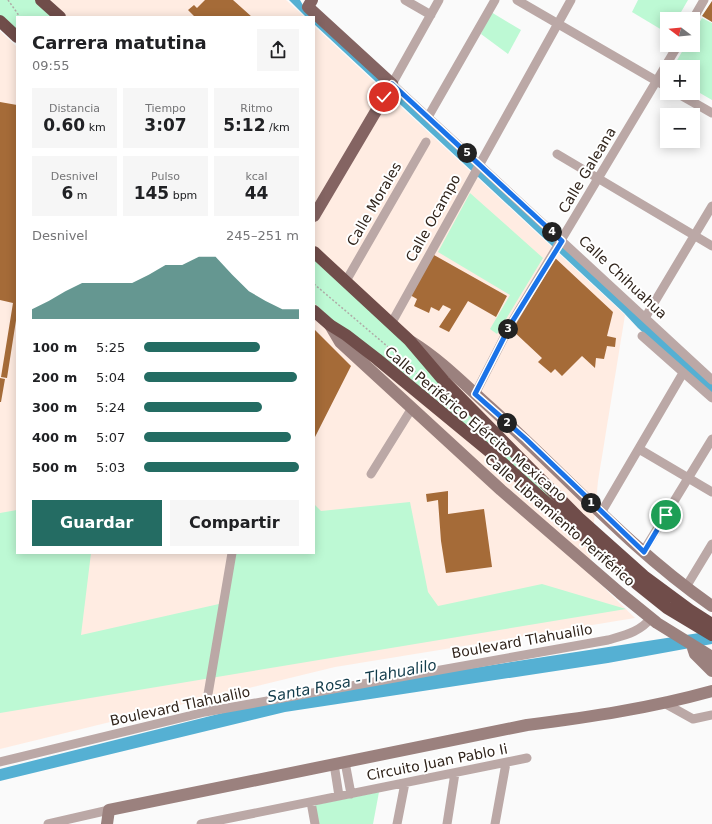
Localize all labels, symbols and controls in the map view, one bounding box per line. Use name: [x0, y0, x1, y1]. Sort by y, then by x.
north arrow: [660, 12, 700, 52]
map controls: [660, 12, 700, 148]
button: share: [257, 29, 299, 71]
text: Carrera matutina: [32, 32, 207, 53]
text: 09:55: [32, 58, 69, 73]
button: +: [660, 60, 700, 100]
pin: [367, 80, 401, 114]
icon: check: [373, 86, 395, 108]
text: Distancia: [49, 102, 100, 115]
text: Tiempo: [145, 102, 186, 115]
text: Ritmo: [240, 102, 273, 115]
button: −: [660, 108, 700, 148]
text: 0.60: [43, 115, 85, 135]
text: 3:07: [144, 115, 187, 135]
text: 5:12: [223, 115, 266, 135]
text: km: [85, 121, 106, 134]
text: /km: [266, 121, 290, 134]
street label: Calle Galeana: [555, 124, 619, 216]
pin: 5: [457, 143, 477, 163]
text: 5: [463, 146, 471, 159]
street label: Calle Morales: [344, 159, 404, 249]
text: Desnivel: [51, 170, 98, 183]
text: Pulso: [151, 170, 180, 183]
text: kcal: [245, 170, 268, 183]
street label: Calle Ocampo: [402, 171, 464, 265]
text: 6: [61, 183, 73, 203]
text: 145: [134, 183, 169, 203]
text: 44: [245, 183, 268, 203]
text: m: [73, 189, 88, 202]
text: bpm: [169, 189, 197, 202]
pin: 4: [542, 222, 562, 242]
text: 4: [548, 225, 556, 238]
text: Desnivel: [32, 228, 88, 243]
text: 245–251 m: [226, 228, 299, 243]
street label: Calle Chihuahua: [576, 232, 670, 322]
pin: 3: [498, 319, 518, 339]
text: 3: [504, 322, 512, 335]
text: 100 m: [32, 340, 77, 355]
text: 5:25: [96, 340, 125, 355]
street label: Calle Periférico Ejército Mexicano: [382, 343, 570, 505]
text: 200 m: [32, 370, 77, 385]
text: 5:04: [96, 370, 125, 385]
text: 300 m: [32, 400, 77, 415]
text: 5:24: [96, 400, 125, 415]
pin: 2: [497, 413, 517, 433]
text: 2: [503, 416, 511, 429]
text: 400 m: [32, 430, 77, 445]
text: 5:07: [96, 430, 125, 445]
street label: Calle Libramiento Periférico: [482, 451, 638, 589]
text: 500 m: [32, 460, 77, 475]
text: 5:03: [96, 460, 125, 475]
pin: 1: [581, 493, 601, 513]
text: 1: [587, 496, 595, 509]
pin: [649, 498, 683, 532]
button: Guardar: [32, 500, 162, 546]
button: Compartir: [170, 500, 299, 546]
icon: arrive: [655, 504, 677, 526]
street label: Boulevard Tlahualilo: [450, 621, 594, 661]
water label: Santa Rosa - Tlahualilo: [266, 656, 438, 706]
street label: Boulevard Tlahualilo: [108, 683, 252, 729]
street label: Circuito Juan Pablo Ii: [365, 740, 509, 784]

